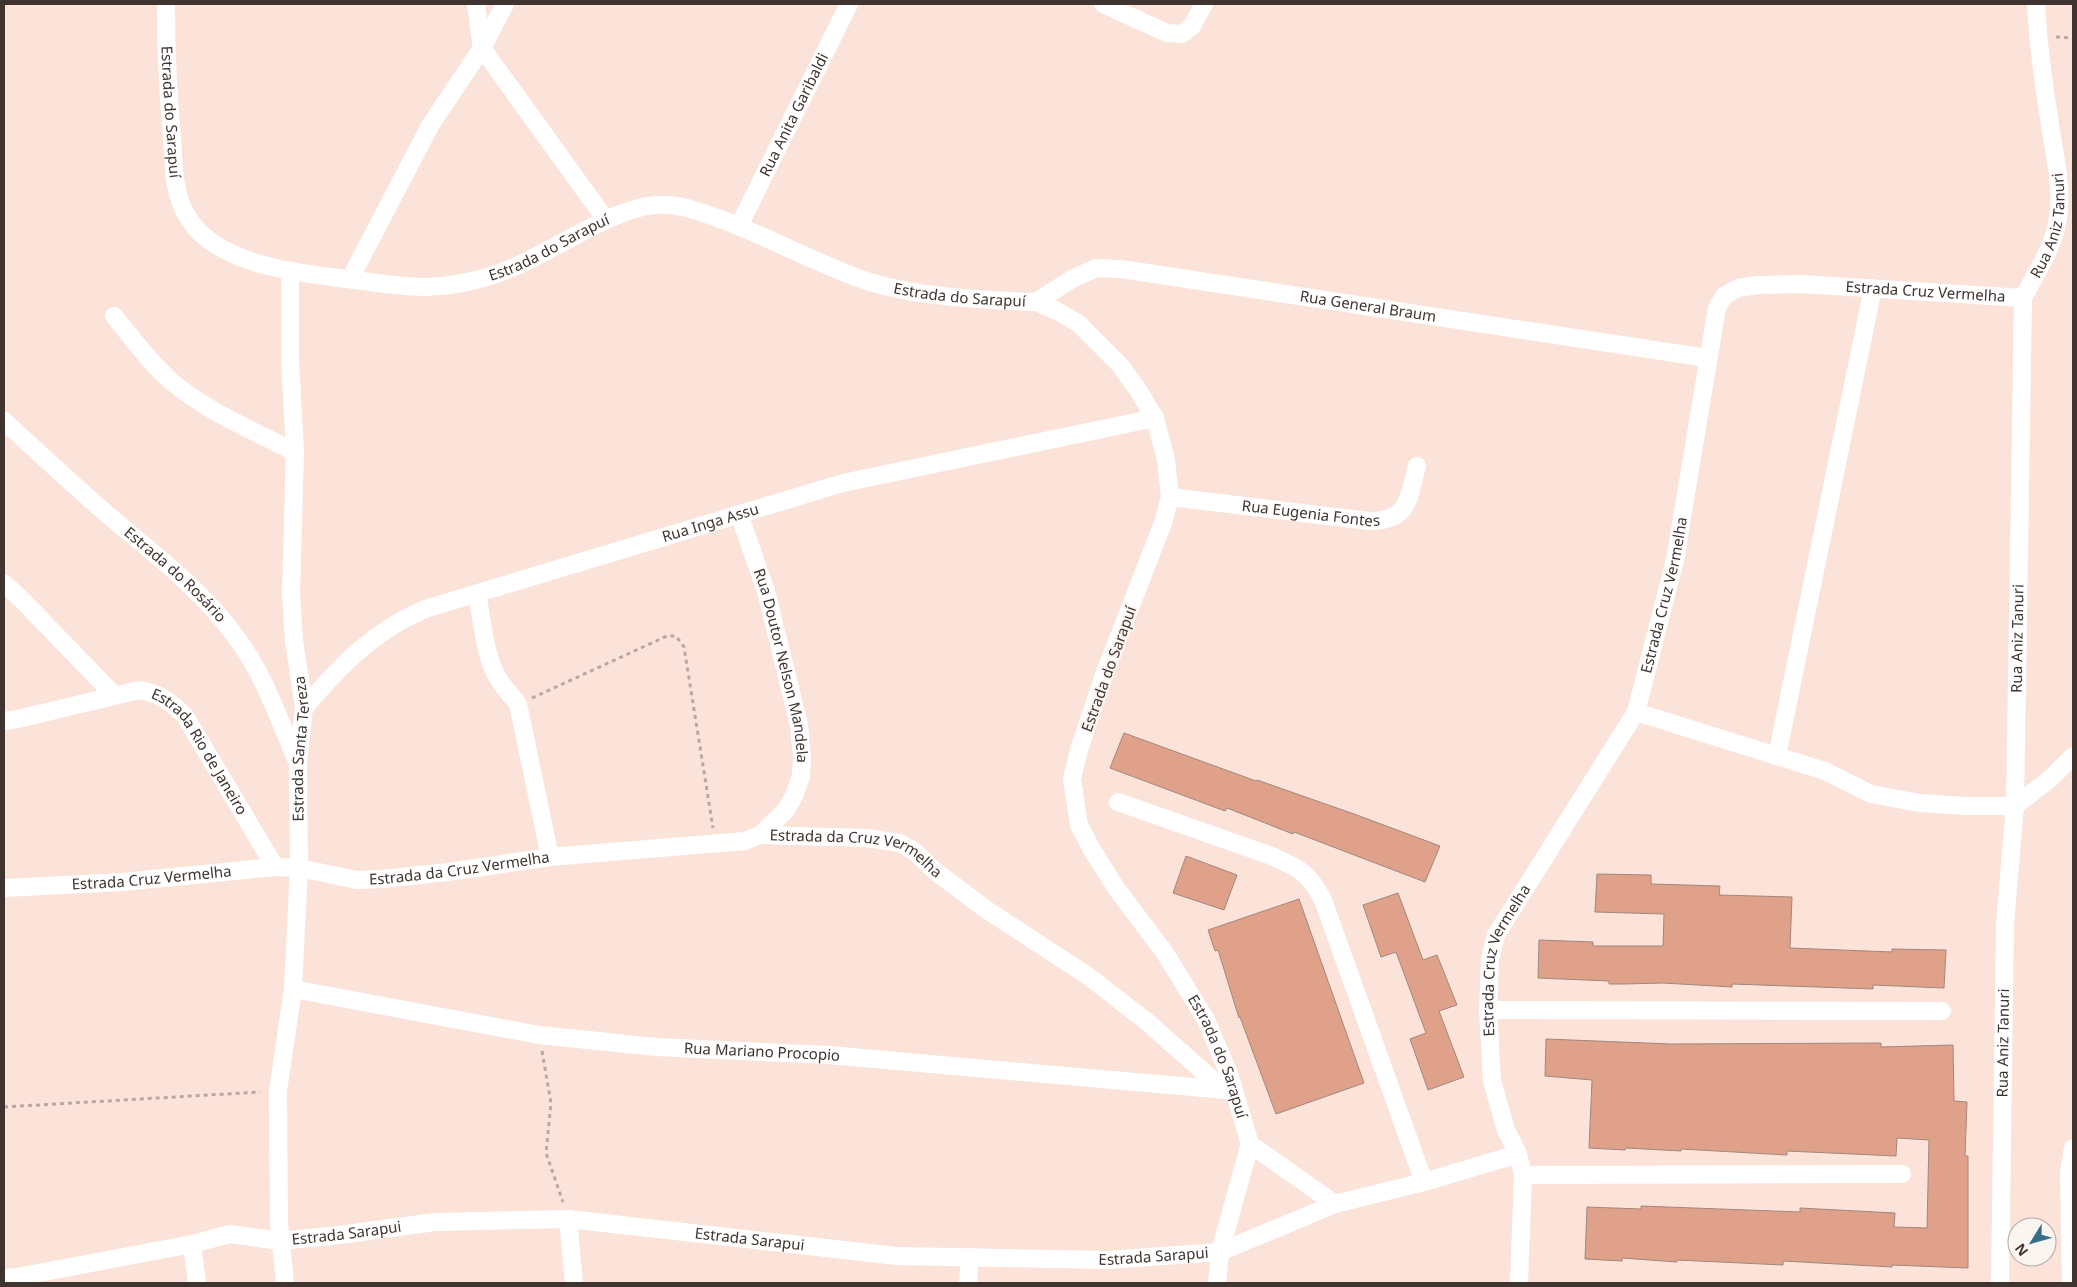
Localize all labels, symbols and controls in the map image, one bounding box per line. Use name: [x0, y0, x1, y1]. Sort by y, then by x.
street label: Estrada do Sarapuí: [158, 45, 186, 180]
street label: Rua Anita Garibaldi: [754, 49, 832, 180]
street label: Rua Aniz Tanuri: [2025, 172, 2068, 281]
street label: Estrada do Sarapuí: [486, 208, 613, 285]
street label: Estrada Cruz Vermelha: [1845, 276, 2006, 306]
street label: Estrada do Sarapuí: [892, 277, 1027, 311]
street label: Rua General Braum: [1299, 285, 1438, 326]
street label: Rua Eugenia Fontes: [1241, 495, 1381, 530]
street label: Rua Inga Assu: [659, 498, 761, 546]
street label: Estrada Cruz Vermelha: [1635, 515, 1691, 675]
street label: Estrada do Rosário: [120, 522, 231, 626]
street label: Rua Doutor Nelson Mandela: [750, 565, 813, 764]
street label: Rua Aniz Tanuri: [2006, 584, 2027, 693]
street label: Estrada do Sarapuí: [1076, 602, 1140, 734]
street label: Estrada Santa Tereza: [287, 675, 313, 822]
street label: Estrada Rio de Janeiro: [149, 683, 253, 818]
street label: Estrada da Cruz Vermelha: [769, 824, 946, 882]
street label: Estrada da Cruz Vermelha: [369, 846, 551, 889]
street label: Estrada Cruz Vermelha: [71, 860, 232, 894]
street label: Estrada Cruz Vermelha: [1477, 880, 1534, 1037]
street label: Rua Aniz Tanuri: [1992, 988, 2013, 1098]
street label: Estrada do Sarapuí: [1184, 990, 1253, 1122]
street label: Rua Mariano Procopio: [684, 1037, 841, 1065]
street label: Estrada Sarapui: [291, 1216, 402, 1249]
north arrow: [2007, 1217, 2057, 1267]
street label: Estrada Sarapui: [694, 1222, 806, 1255]
text: N: [2010, 1240, 2032, 1260]
street label: Estrada Sarapui: [1098, 1242, 1209, 1269]

